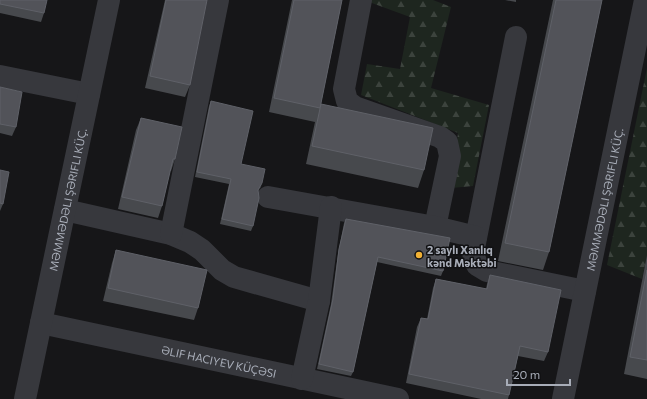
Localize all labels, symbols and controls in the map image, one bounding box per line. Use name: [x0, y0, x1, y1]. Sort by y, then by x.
street label: MƏMMƏDƏLI ŞƏRIFLI KÜÇ.: [46, 126, 88, 272]
street label: MƏMMƏDƏLI ŞƏRIFLI KÜÇ.: [583, 126, 625, 272]
place label: 2 saylı Xanlıq kənd Məktəbi: [427, 243, 497, 269]
marker: 2 saylı Xanlıq kənd Məktəbi: [414, 250, 424, 260]
street label: ƏLIF HACIYEV KÜÇƏSI: [160, 342, 278, 379]
scale bar: [507, 361, 570, 387]
text: 20 m: [513, 367, 540, 381]

